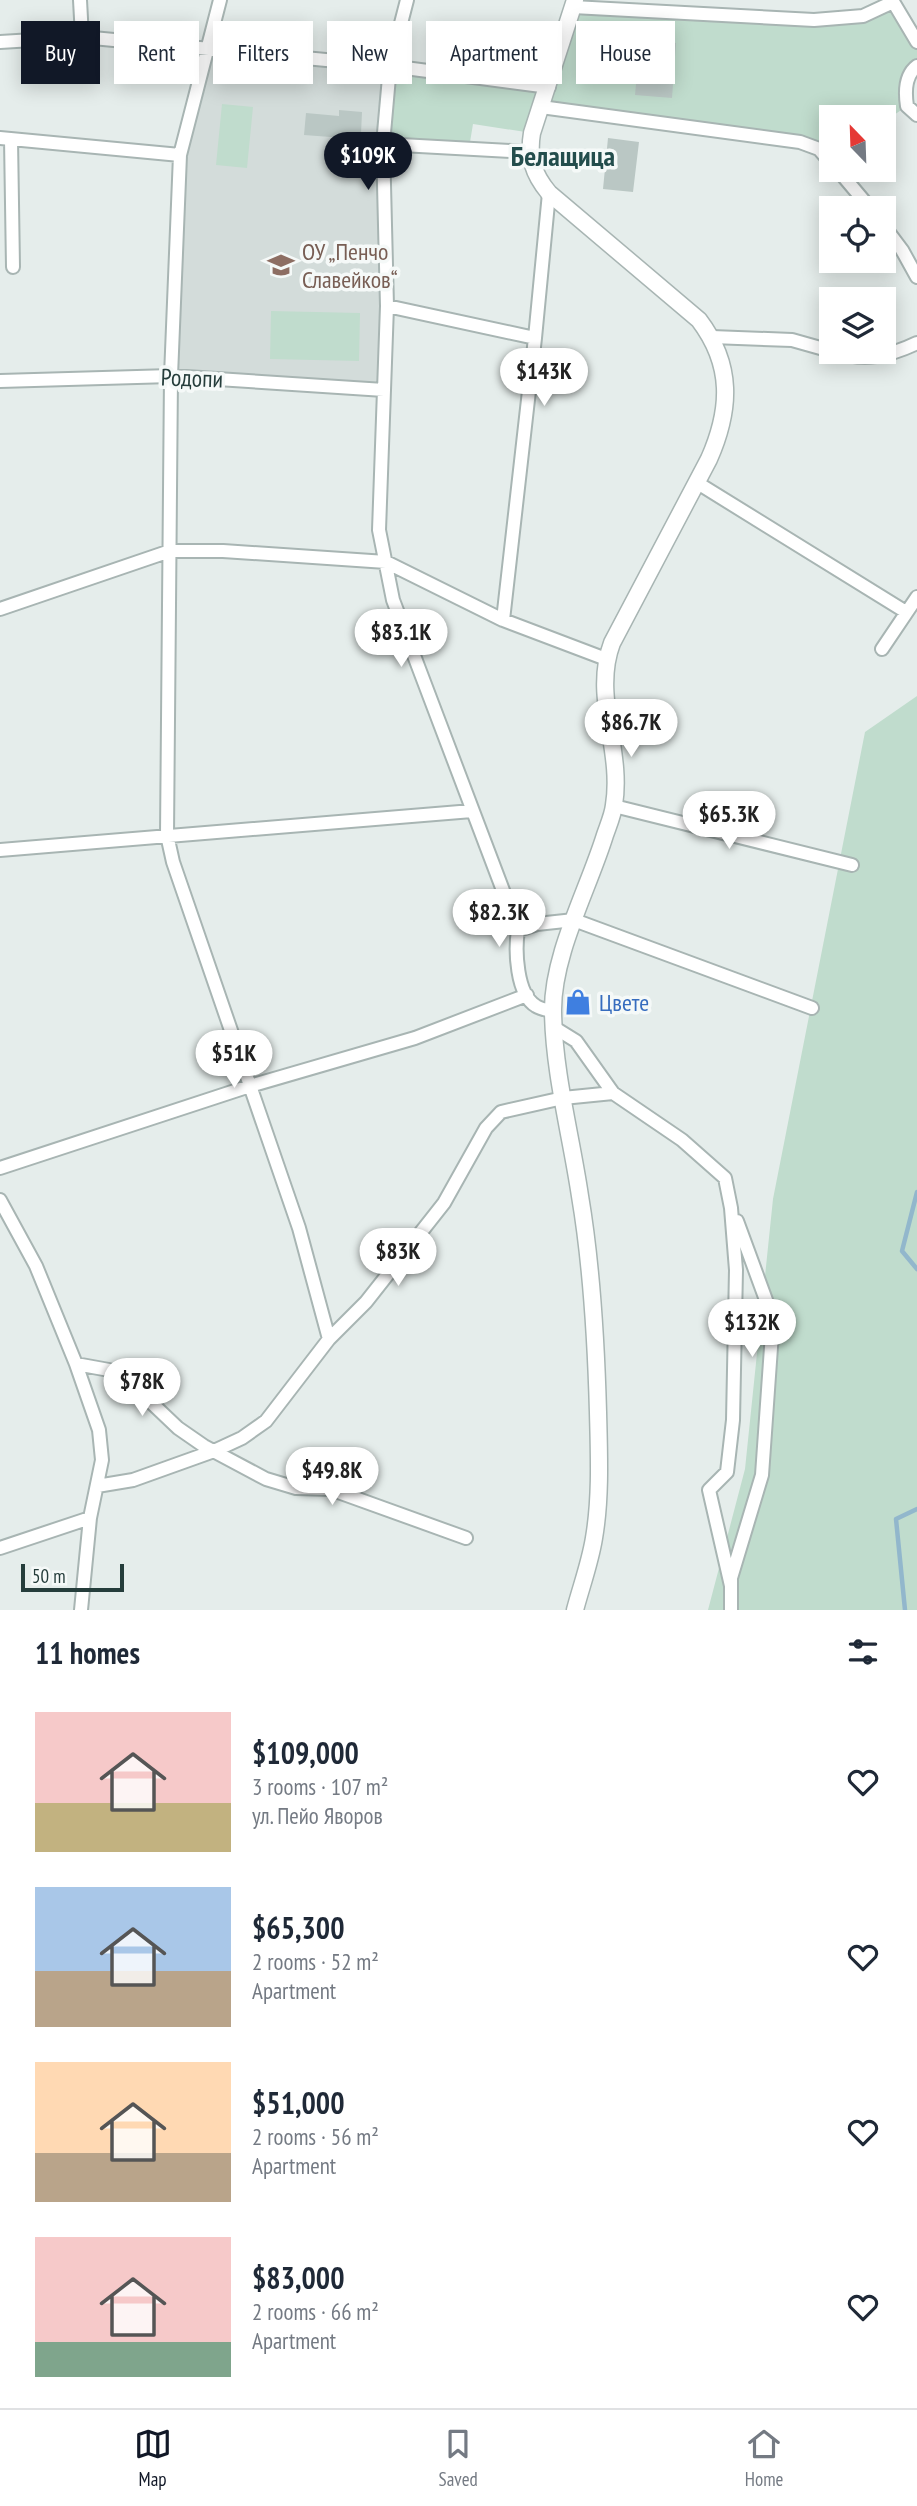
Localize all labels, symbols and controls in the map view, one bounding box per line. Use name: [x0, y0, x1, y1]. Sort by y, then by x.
chip: Buy: [21, 21, 100, 84]
chip: Rent: [114, 21, 199, 84]
chip: Filters: [213, 21, 313, 84]
chip: New: [327, 21, 412, 84]
chip: Apartment: [426, 21, 562, 84]
chip: House: [576, 21, 675, 84]
north arrow: [819, 105, 896, 182]
map controls: [819, 105, 896, 364]
pin: $109K: [319, 132, 417, 192]
district label: Белащица: [511, 137, 615, 174]
text: $109K: [340, 140, 396, 169]
button: locate: [819, 196, 896, 273]
place label: ОУ „Пенчо Славейков“: [302, 236, 398, 295]
school or university icon: ОУ „Пенчо Славейков“: [266, 250, 296, 280]
button: layers: [819, 287, 896, 364]
pin: $143K: [495, 348, 593, 408]
text: $143K: [516, 356, 572, 385]
street label: Родопи: [160, 361, 224, 395]
pin: $83.1K: [344, 610, 458, 669]
text: $83.1K: [371, 617, 431, 646]
pin: $86.7K: [574, 700, 688, 759]
text: $86.7K: [601, 707, 661, 736]
pin: $65.3K: [672, 792, 786, 851]
text: $65.3K: [699, 799, 759, 828]
pin: $82.3K: [442, 890, 556, 949]
text: $82.3K: [469, 897, 529, 926]
shop icon: Цвете: [563, 987, 593, 1017]
place label: Цвете: [599, 987, 649, 1018]
pin: $51K: [193, 1030, 275, 1090]
text: $51K: [212, 1038, 256, 1067]
pin: $83K: [357, 1228, 439, 1288]
text: $83K: [376, 1236, 420, 1265]
pin: $132K: [703, 1300, 801, 1359]
text: $132K: [724, 1307, 780, 1336]
pin: $78K: [101, 1358, 183, 1418]
text: $78K: [120, 1366, 164, 1395]
pin: $49.8K: [275, 1448, 389, 1507]
text: $49.8K: [302, 1455, 362, 1484]
scale bar: [21, 1561, 124, 1593]
text: 50 m: [32, 1564, 66, 1588]
text: 11 homes: [35, 1633, 140, 1672]
icon: filters: [844, 1633, 882, 1671]
text: $109,000: [252, 1733, 359, 1772]
icon: home: [91, 1740, 175, 1824]
icon: heart: [844, 1763, 882, 1801]
text: 3 rooms · 107 m²: [252, 1772, 388, 1801]
text: ул. Пейо Яворов: [252, 1801, 383, 1830]
text: $65,300: [252, 1908, 345, 1947]
icon: home: [91, 1915, 175, 1999]
icon: heart: [844, 1938, 882, 1976]
text: 2 rooms · 52 m²: [252, 1947, 379, 1976]
text: Apartment: [252, 1976, 336, 2005]
text: $51,000: [252, 2083, 345, 2122]
icon: home: [91, 2090, 175, 2174]
icon: heart: [844, 2113, 882, 2151]
text: 2 rooms · 56 m²: [252, 2122, 379, 2151]
text: Apartment: [252, 2151, 336, 2180]
text: $83,000: [252, 2258, 345, 2297]
icon: home: [91, 2265, 175, 2349]
icon: heart: [844, 2288, 882, 2326]
text: 2 rooms · 66 m²: [252, 2297, 379, 2326]
text: Apartment: [252, 2326, 336, 2355]
tab: Map: [134, 2425, 172, 2491]
tab: Saved: [439, 2425, 478, 2491]
tab: Home: [745, 2425, 783, 2491]

